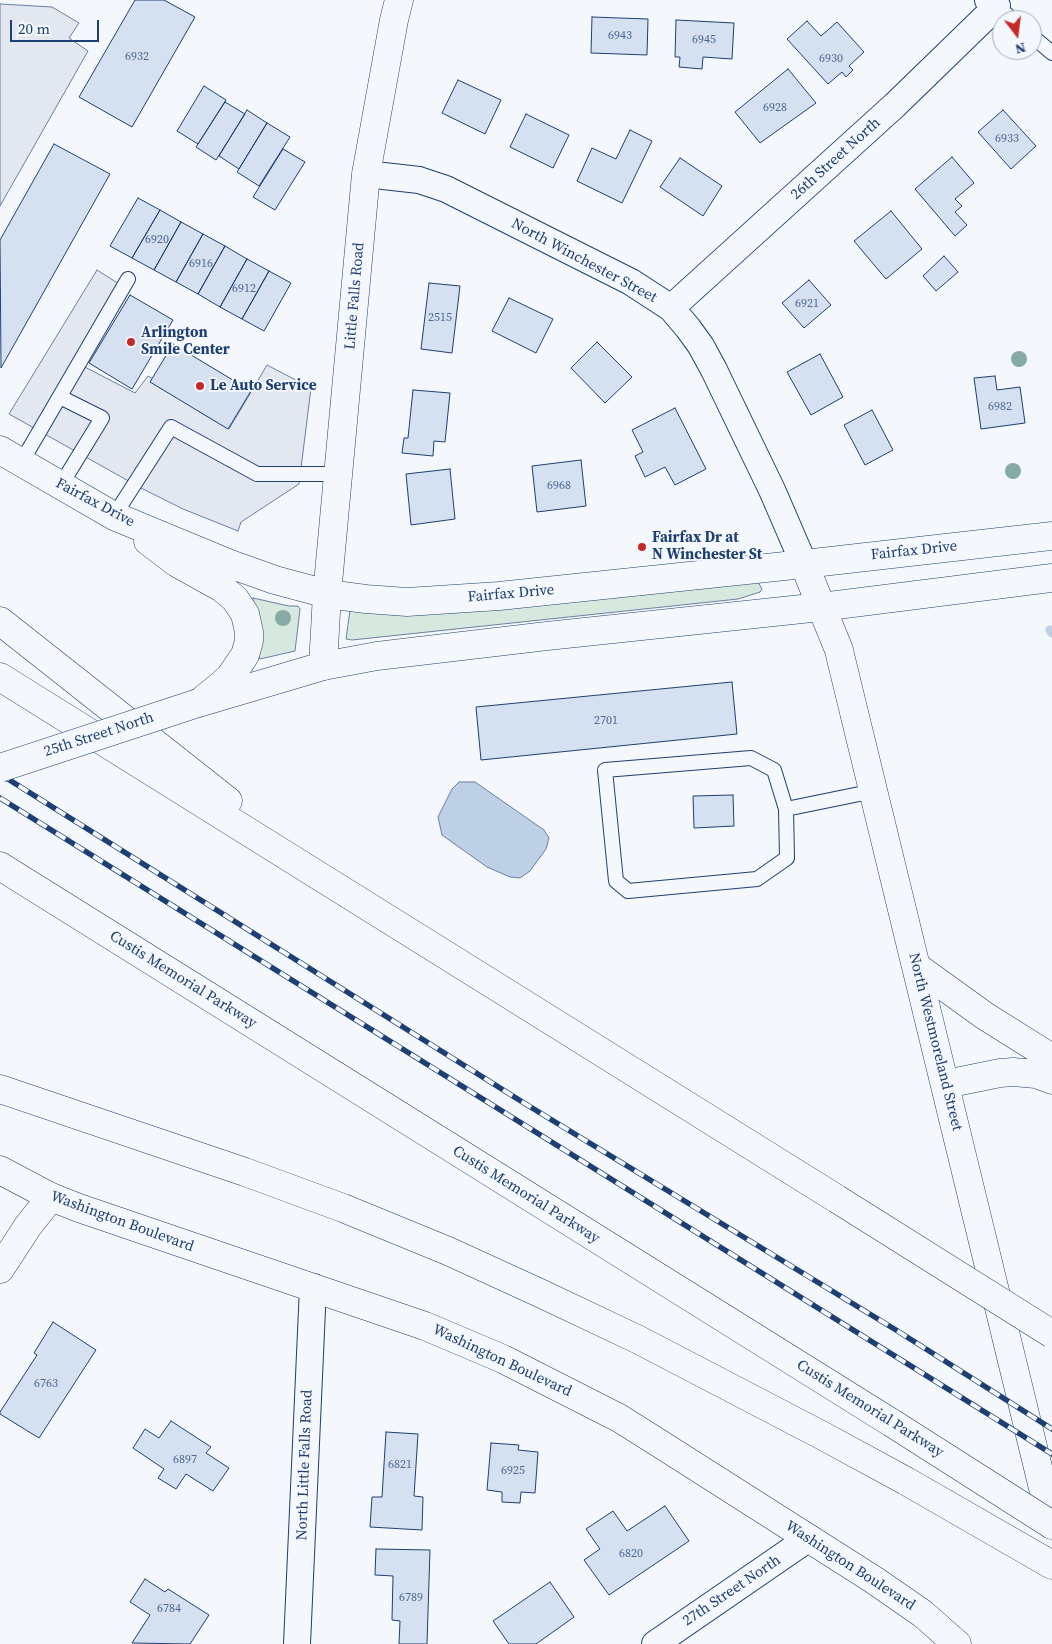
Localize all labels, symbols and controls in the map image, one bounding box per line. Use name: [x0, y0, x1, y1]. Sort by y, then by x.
scale bar: [12, 10, 101, 42]
north arrow: [992, 10, 1042, 60]
text: 20 m: [18, 18, 50, 39]
house number: 6943: [608, 29, 632, 43]
house number: 6945: [692, 33, 716, 47]
text: N: [1013, 38, 1028, 60]
house number: 6932: [125, 50, 149, 64]
house number: 6930: [819, 52, 843, 66]
house number: 6928: [763, 101, 787, 115]
street label: 26th Street North: [788, 114, 884, 204]
house number: 6933: [995, 132, 1019, 146]
street label: North Winchester Street: [508, 215, 660, 307]
house number: 6920: [145, 233, 169, 247]
street label: Little Falls Road: [341, 242, 369, 350]
house number: 6916: [189, 257, 213, 271]
house number: 6912: [232, 282, 256, 296]
house number: 6921: [795, 297, 819, 311]
house number: 2515: [428, 311, 452, 325]
place label: Arlington Smile Center: [141, 324, 230, 359]
marker: Arlington Smile Center: [125, 336, 137, 348]
place label: Le Auto Service: [210, 377, 317, 395]
marker: Le Auto Service: [194, 380, 206, 392]
house number: 6982: [988, 400, 1012, 414]
street label: Fairfax Drive: [52, 475, 138, 531]
house number: 6968: [547, 479, 571, 493]
place label: Fairfax Dr at N Winchester St: [652, 529, 762, 564]
street label: Fairfax Drive: [870, 538, 958, 564]
marker: Fairfax Dr at N Winchester St: [636, 541, 648, 553]
street label: Fairfax Drive: [467, 581, 555, 607]
street label: 25th Street North: [42, 709, 156, 761]
house number: 2701: [594, 714, 618, 728]
street label: Custis Memorial Parkway: [106, 927, 260, 1033]
street label: North Westmoreland Street: [904, 951, 966, 1133]
street label: Custis Memorial Parkway: [449, 1142, 603, 1248]
street label: Washington Boulevard: [48, 1188, 196, 1256]
street label: Washington Boulevard: [430, 1321, 574, 1401]
street label: Custis Memorial Parkway: [793, 1356, 947, 1462]
house number: 6763: [34, 1377, 58, 1391]
street label: North Little Falls Road: [293, 1389, 317, 1541]
house number: 6897: [173, 1453, 197, 1467]
house number: 6821: [388, 1458, 412, 1472]
house number: 6925: [501, 1464, 525, 1478]
street label: Washington Boulevard: [782, 1517, 918, 1615]
house number: 6820: [619, 1547, 643, 1561]
street label: 27th Street North: [680, 1552, 784, 1630]
house number: 6789: [399, 1591, 423, 1605]
house number: 6784: [157, 1602, 181, 1616]

